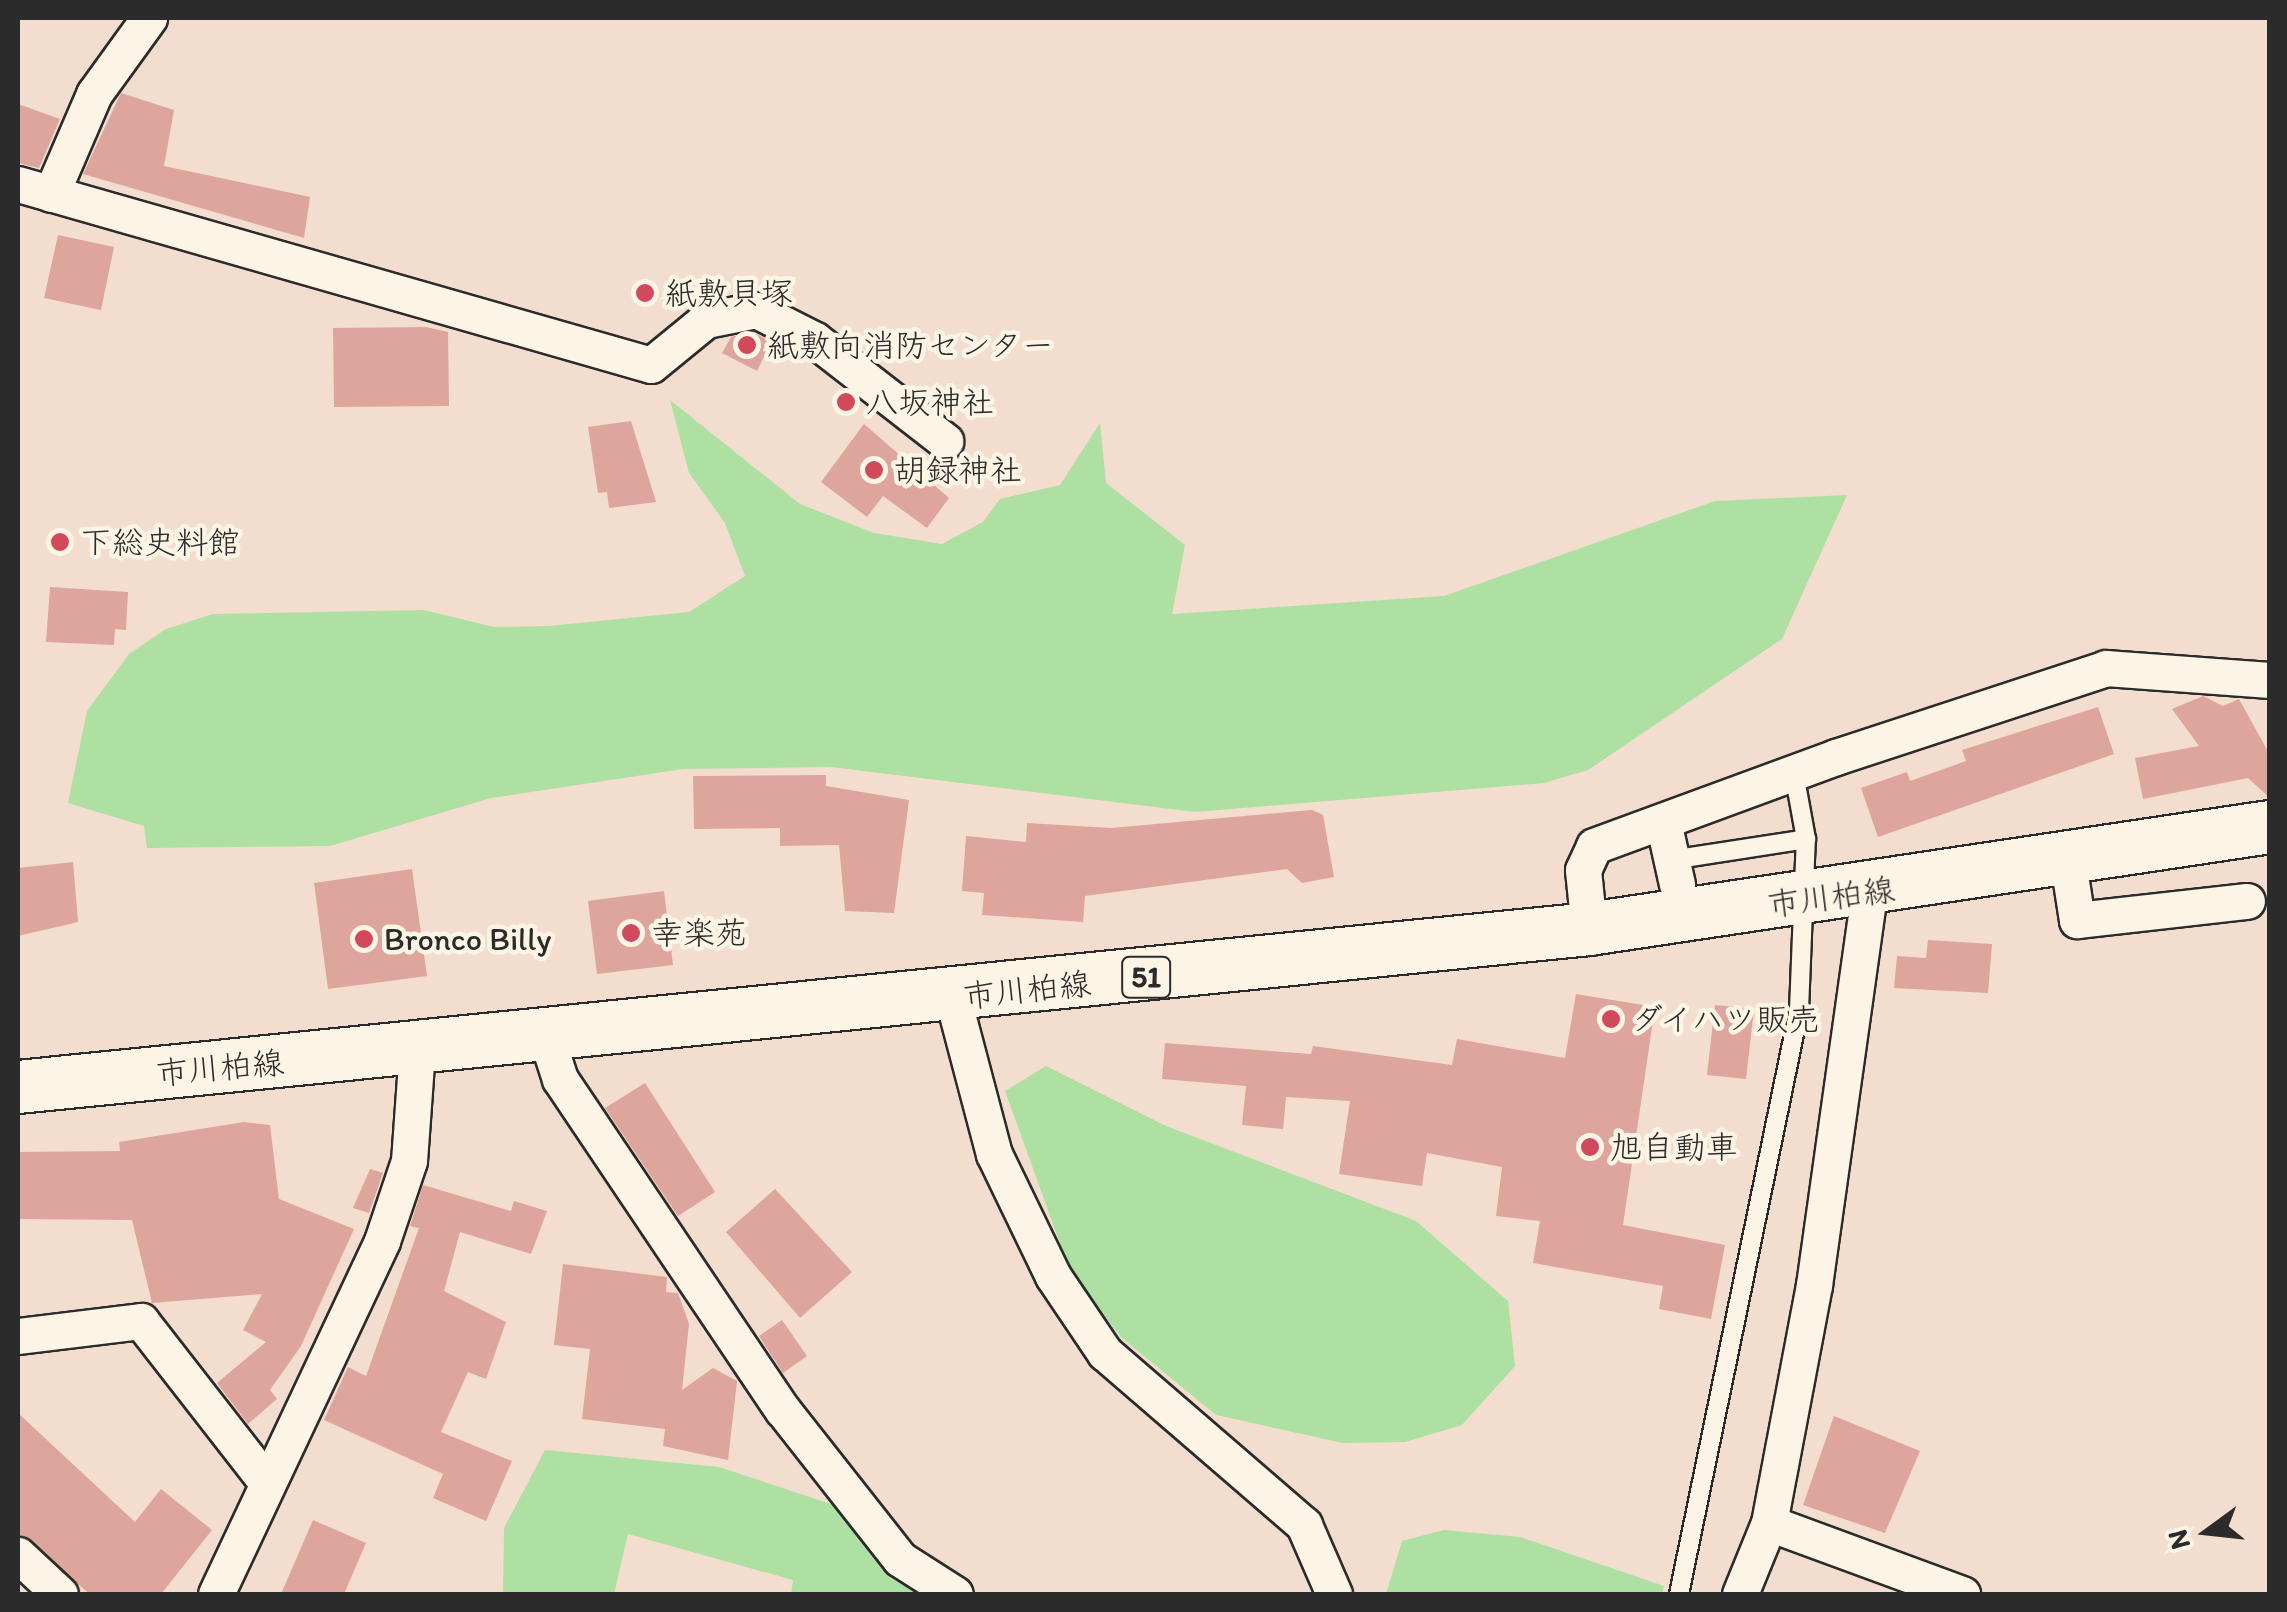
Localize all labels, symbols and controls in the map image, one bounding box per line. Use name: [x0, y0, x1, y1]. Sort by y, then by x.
place label: 紙敷貝塚: [665, 274, 793, 312]
marker: 紙敷貝塚: [634, 282, 656, 304]
place label: 紙敷向消防センター: [767, 326, 1055, 364]
marker: 紙敷向消防センター: [736, 334, 758, 356]
place label: 八坂神社: [866, 383, 994, 421]
marker: 八坂神社: [835, 391, 857, 413]
place label: 胡録神社: [894, 451, 1022, 489]
marker: 胡録神社: [863, 459, 885, 481]
place label: 下総史料館: [80, 523, 240, 561]
marker: 下総史料館: [49, 531, 71, 553]
street label: 市川柏線: [1765, 870, 1897, 924]
place label: 幸楽苑: [651, 914, 747, 952]
place label: Bronco Billy: [384, 920, 551, 958]
marker: 幸楽苑: [620, 922, 642, 944]
marker: Bronco Billy: [353, 928, 375, 950]
road number: 51: [1121, 952, 1171, 1002]
street label: 市川柏線: [961, 964, 1093, 1016]
place label: ダイハツ販売: [1631, 1000, 1823, 1038]
marker: ダイハツ販売: [1600, 1008, 1622, 1030]
street label: 市川柏線: [155, 1043, 285, 1093]
place label: 旭自動車: [1610, 1128, 1738, 1166]
marker: 旭自動車: [1579, 1136, 1601, 1158]
north arrow: [2157, 1482, 2257, 1582]
text: N: [2159, 1526, 2197, 1553]

